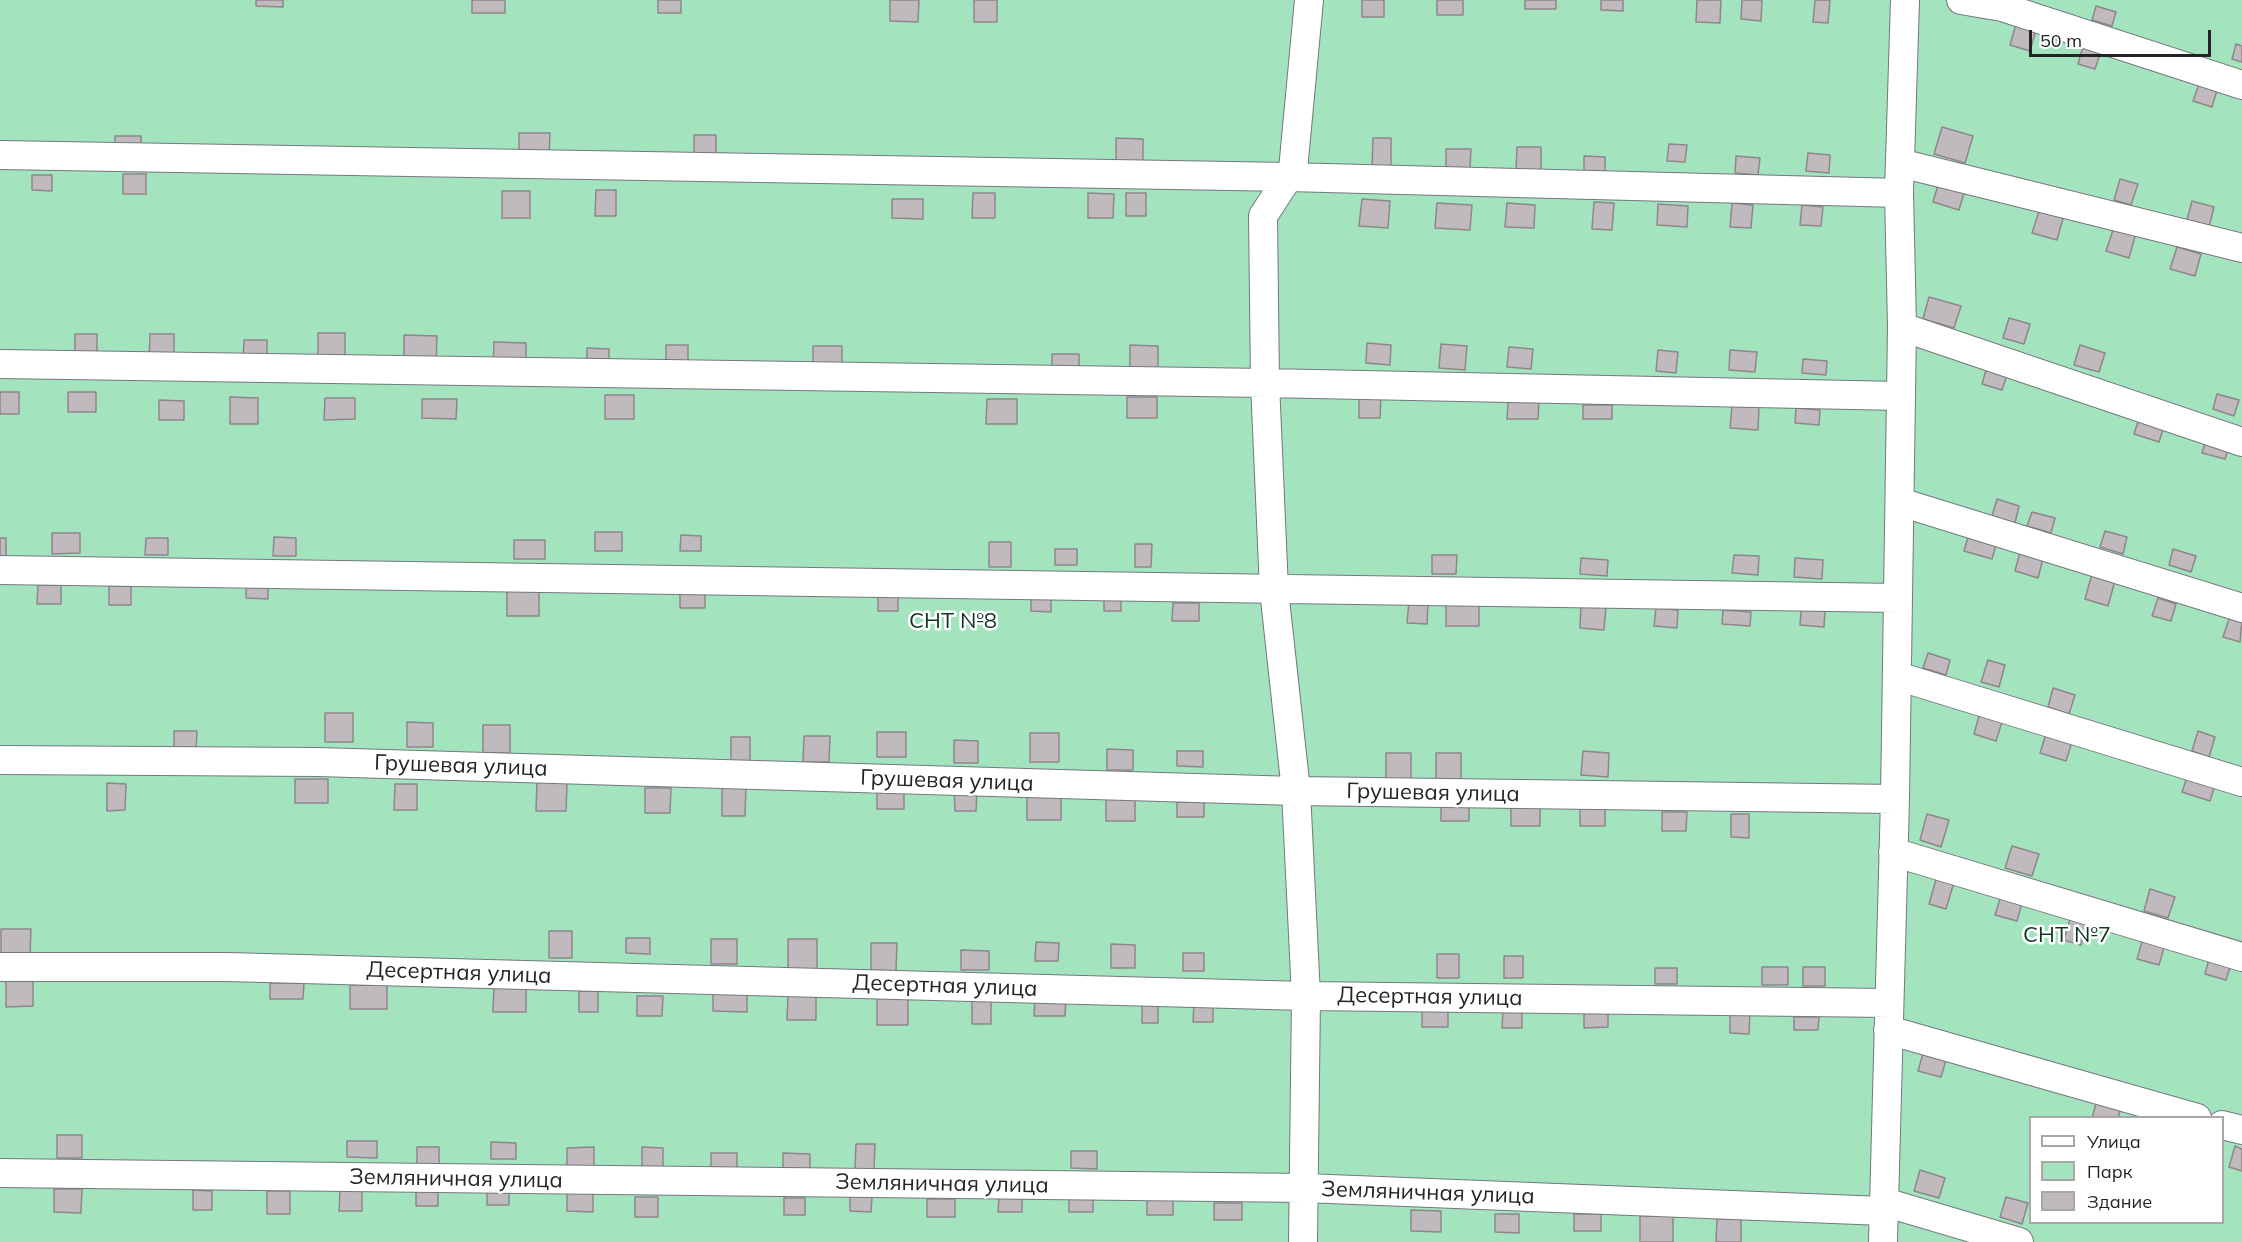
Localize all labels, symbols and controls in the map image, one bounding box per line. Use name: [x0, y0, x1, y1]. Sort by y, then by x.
scale bar: [2032, 18, 2214, 56]
text: 50 m: [2040, 29, 2082, 52]
park label: СНТ №8: [909, 608, 997, 634]
street label: Грушевая улица: [374, 750, 548, 782]
street label: Грушевая улица: [860, 765, 1034, 797]
street label: Грушевая улица: [1346, 778, 1520, 808]
park label: СНТ №7: [2023, 922, 2111, 948]
street label: Десертная улица: [366, 957, 552, 989]
street label: Десертная улица: [852, 970, 1038, 1002]
street label: Десертная улица: [1337, 982, 1523, 1012]
legend: [2029, 1116, 2224, 1224]
text: Улица: [2087, 1130, 2141, 1153]
text: Парк: [2087, 1160, 2132, 1183]
street label: Земляничная улица: [349, 1164, 563, 1194]
street label: Земляничная улица: [835, 1169, 1049, 1199]
street label: Земляничная улица: [1321, 1176, 1535, 1210]
text: Здание: [2087, 1190, 2152, 1213]

